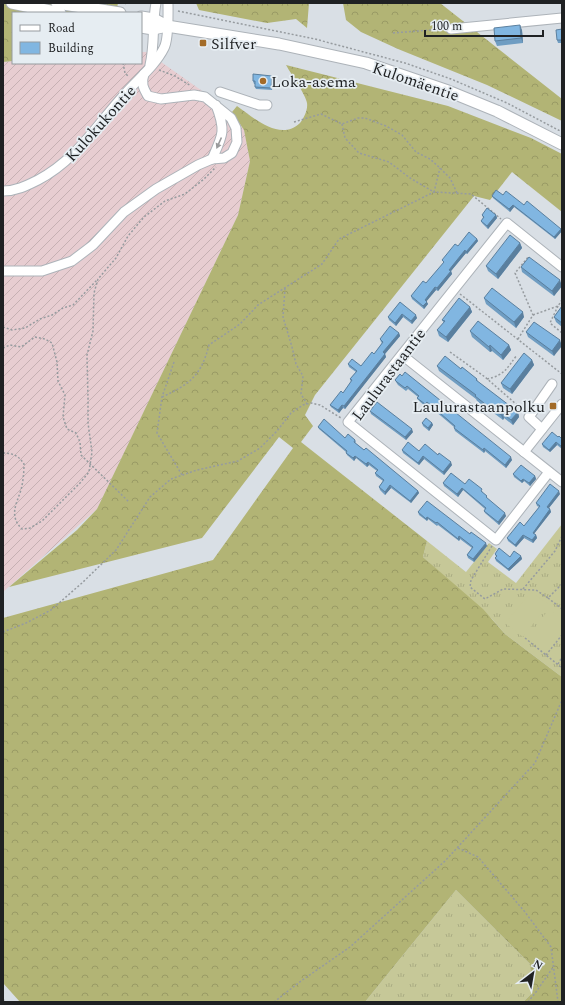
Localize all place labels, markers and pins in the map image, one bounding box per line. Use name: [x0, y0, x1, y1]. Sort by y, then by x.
place label: Silfver: [211, 32, 256, 56]
marker: Silfver: [198, 38, 208, 48]
place label: Loka-asema: [271, 70, 356, 94]
marker: Loka-asema: [258, 76, 268, 86]
place label: Laulurastaanpolku: [412, 395, 545, 419]
marker: Laulurastaanpolku: [548, 401, 558, 411]

